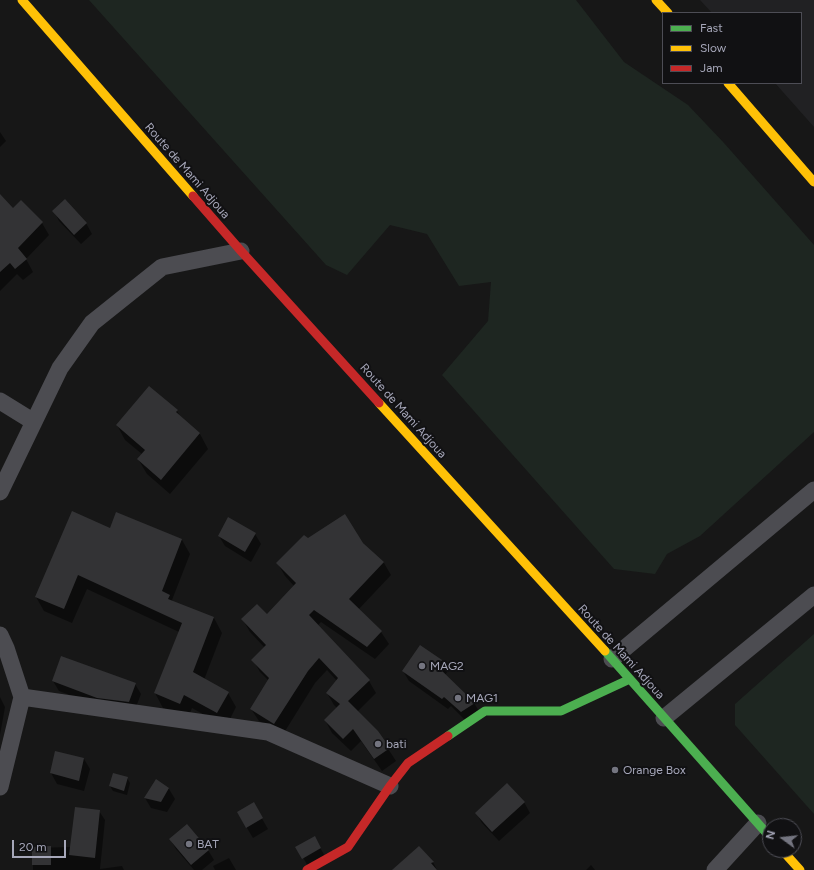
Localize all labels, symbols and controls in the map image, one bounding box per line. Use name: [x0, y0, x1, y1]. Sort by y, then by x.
legend: [662, 12, 802, 84]
text: Fast: [700, 21, 723, 35]
text: Slow: [700, 41, 726, 55]
text: Jam: [700, 61, 723, 75]
street label: Route de Mami Adjoua: [142, 120, 232, 222]
street label: Route de Mami Adjoua: [357, 361, 449, 461]
street label: Route de Mami Adjoua: [575, 602, 667, 702]
place label: MAG2: [430, 659, 464, 673]
marker: MAG2: [417, 661, 427, 671]
place label: MAG1: [466, 691, 498, 705]
marker: MAG1: [453, 693, 463, 703]
place label: bati: [386, 737, 406, 751]
marker: bati: [373, 739, 383, 749]
place label: Orange Box: [623, 763, 686, 777]
marker: Orange Box: [610, 765, 620, 775]
north arrow: [762, 818, 802, 858]
text: N: [764, 829, 778, 841]
scale bar: [14, 832, 68, 858]
place label: BAT: [197, 837, 219, 851]
marker: BAT: [184, 839, 194, 849]
text: 20 m: [19, 840, 47, 854]

